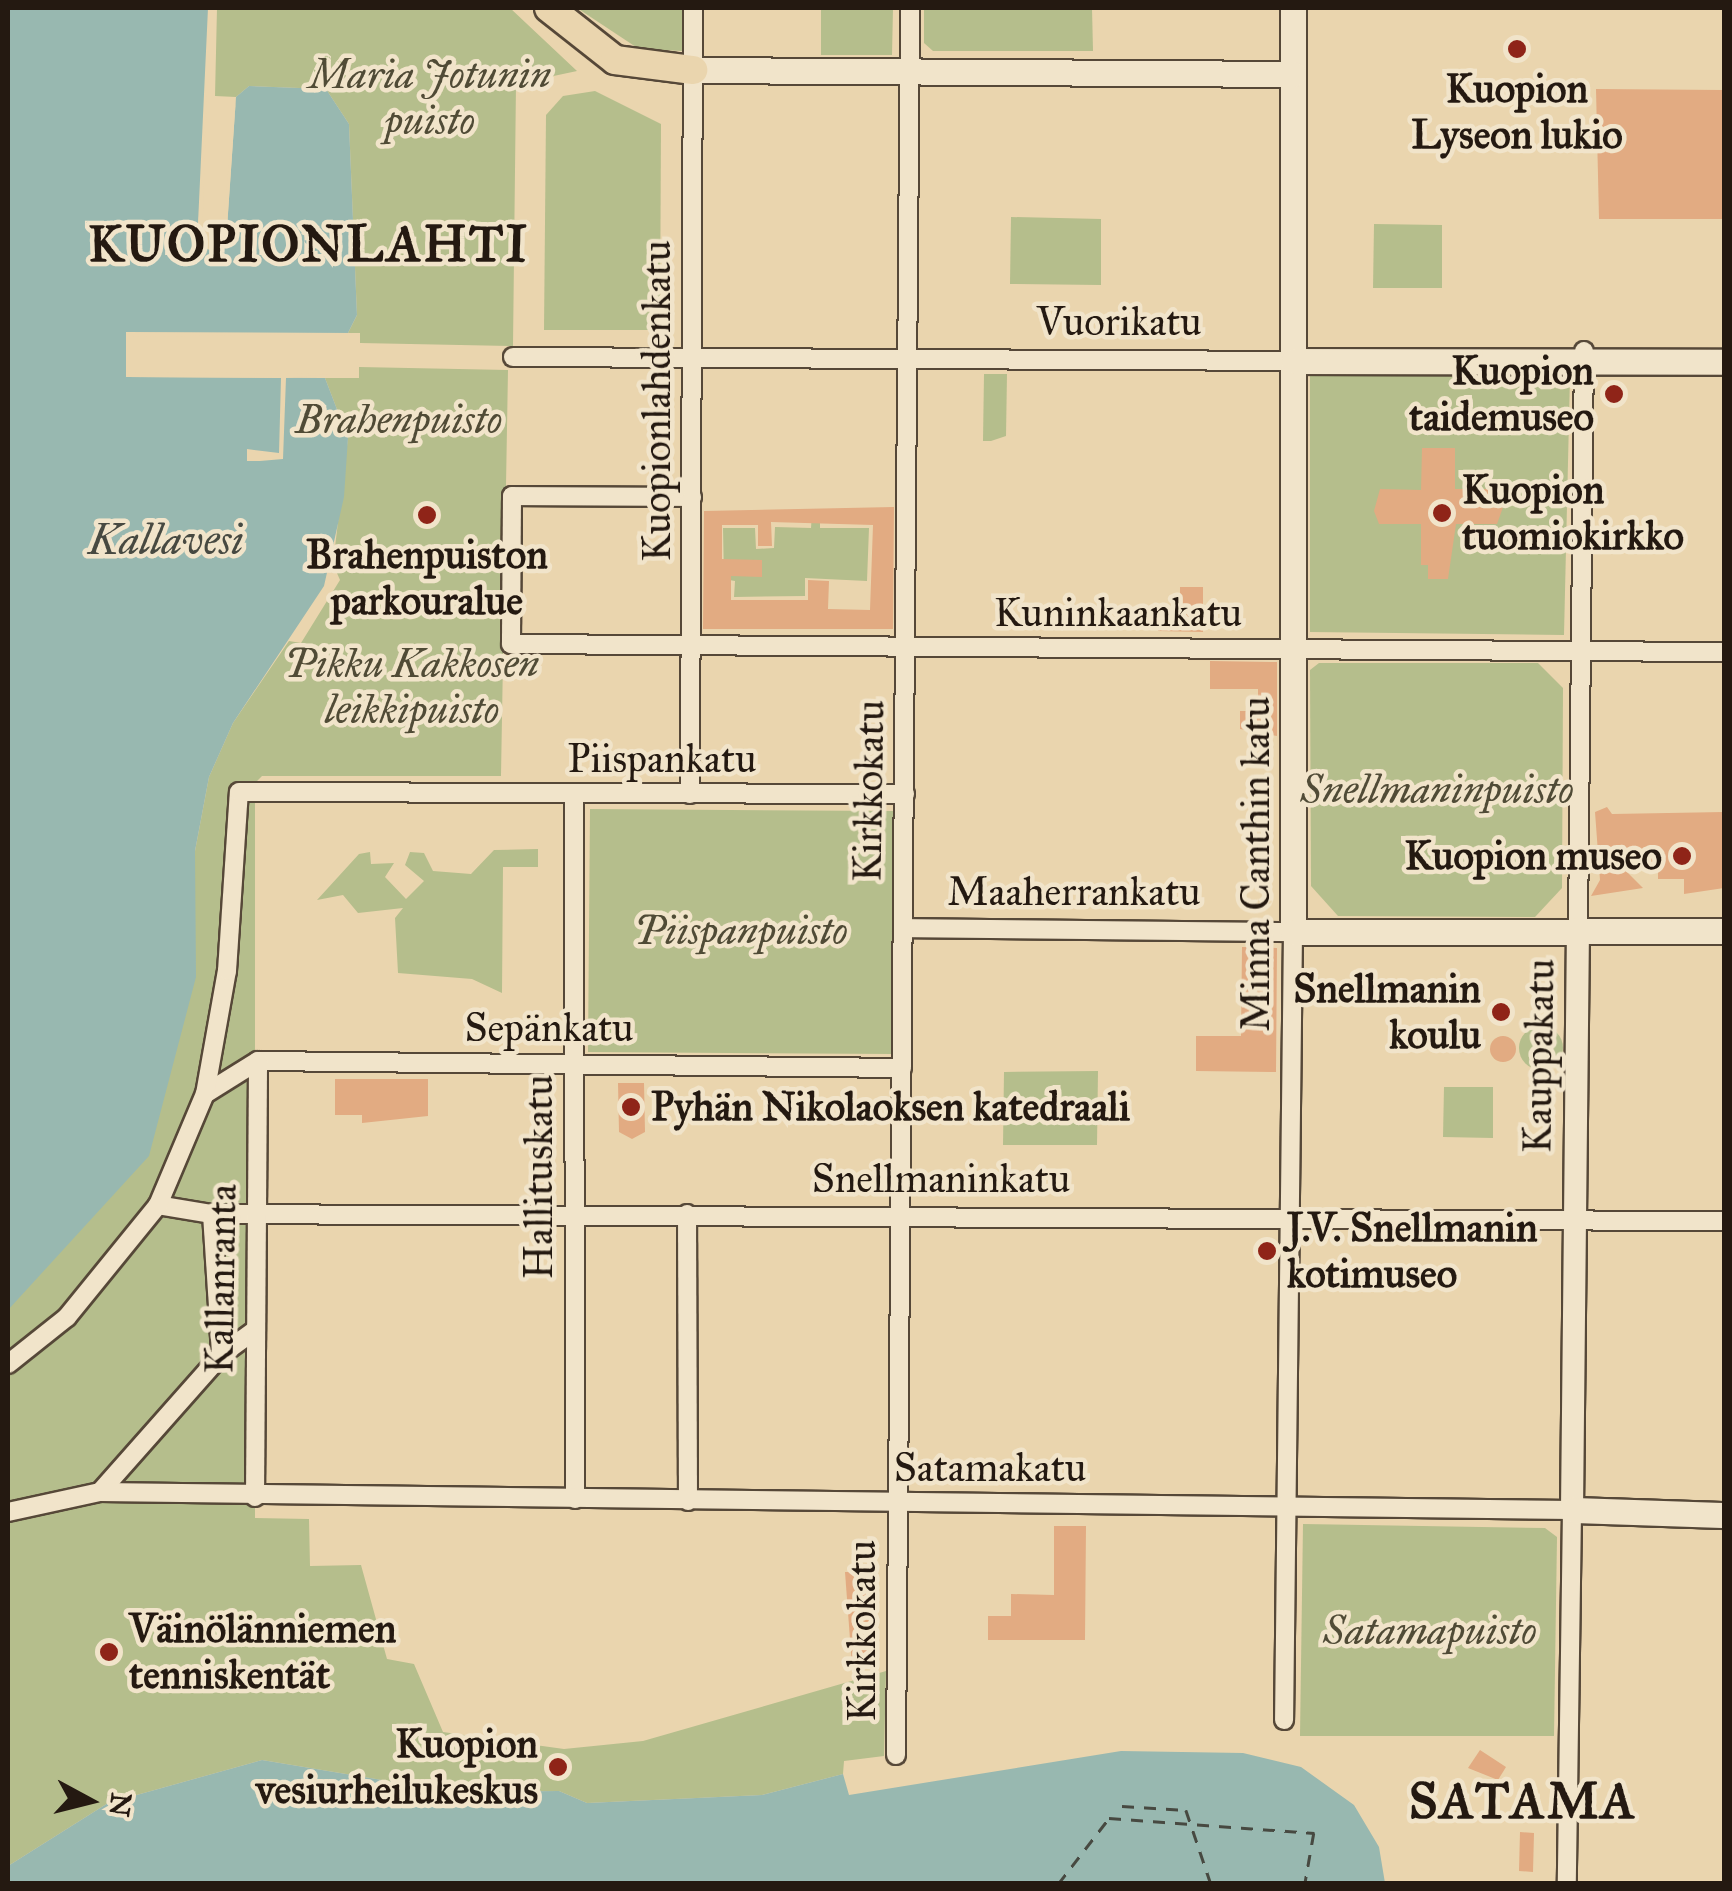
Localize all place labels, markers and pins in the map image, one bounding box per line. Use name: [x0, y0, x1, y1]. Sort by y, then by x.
marker: Kuopion Lyseon lukio: [1506, 38, 1528, 60]
place label: Kuopion Lyseon lukio: [1411, 65, 1623, 159]
place label: Kuopion taidemuseo: [1409, 347, 1594, 441]
marker: Kuopion taidemuseo: [1603, 383, 1625, 405]
place label: Kuopion tuomiokirkko: [1462, 466, 1684, 560]
marker: Kuopion tuomiokirkko: [1431, 502, 1453, 524]
marker: Brahenpuiston parkouralue: [416, 504, 438, 526]
place label: Brahenpuiston parkouralue: [306, 531, 548, 625]
place label: Kuopion museo: [1405, 832, 1662, 880]
marker: Kuopion museo: [1671, 845, 1693, 867]
place label: Snellmanin koulu: [1293, 965, 1481, 1059]
marker: Snellmanin koulu: [1490, 1001, 1512, 1023]
place label: Pyhän Nikolaoksen katedraali: [651, 1083, 1130, 1131]
marker: Pyhän Nikolaoksen katedraali: [620, 1096, 642, 1118]
place label: J.V. Snellmanin kotimuseo: [1287, 1204, 1538, 1298]
marker: J.V. Snellmanin kotimuseo: [1256, 1240, 1278, 1262]
place label: Väinölänniemen tenniskentät: [129, 1605, 396, 1699]
marker: Väinölänniemen tenniskentät: [98, 1641, 120, 1663]
place label: Kuopion vesiurheilukeskus: [256, 1720, 538, 1814]
marker: Kuopion vesiurheilukeskus: [547, 1756, 569, 1778]

